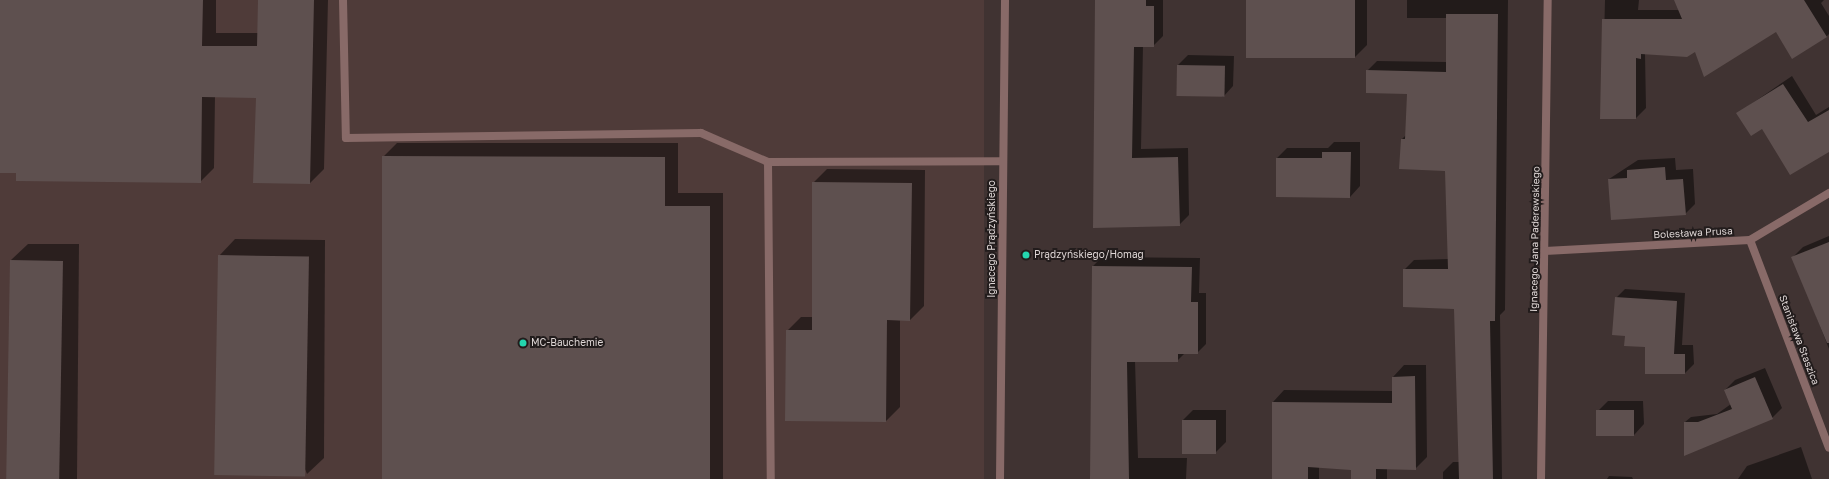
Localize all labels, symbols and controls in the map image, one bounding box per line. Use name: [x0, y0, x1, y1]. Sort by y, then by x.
street label: Ignacego Jana Paderewskiego: [1528, 166, 1542, 312]
street label: Ignacego Prądzyńskiego: [986, 180, 998, 298]
street label: Bolesława Prusa: [1653, 225, 1733, 241]
place label: Prądzyńskiego/Homag: [1034, 249, 1144, 261]
marker: Prądzyńskiego/Homag: [1021, 250, 1031, 260]
street label: Stanisława Staszica: [1776, 294, 1822, 386]
place label: MC-Bauchemie: [531, 337, 603, 349]
marker: MC-Bauchemie: [518, 338, 528, 348]

